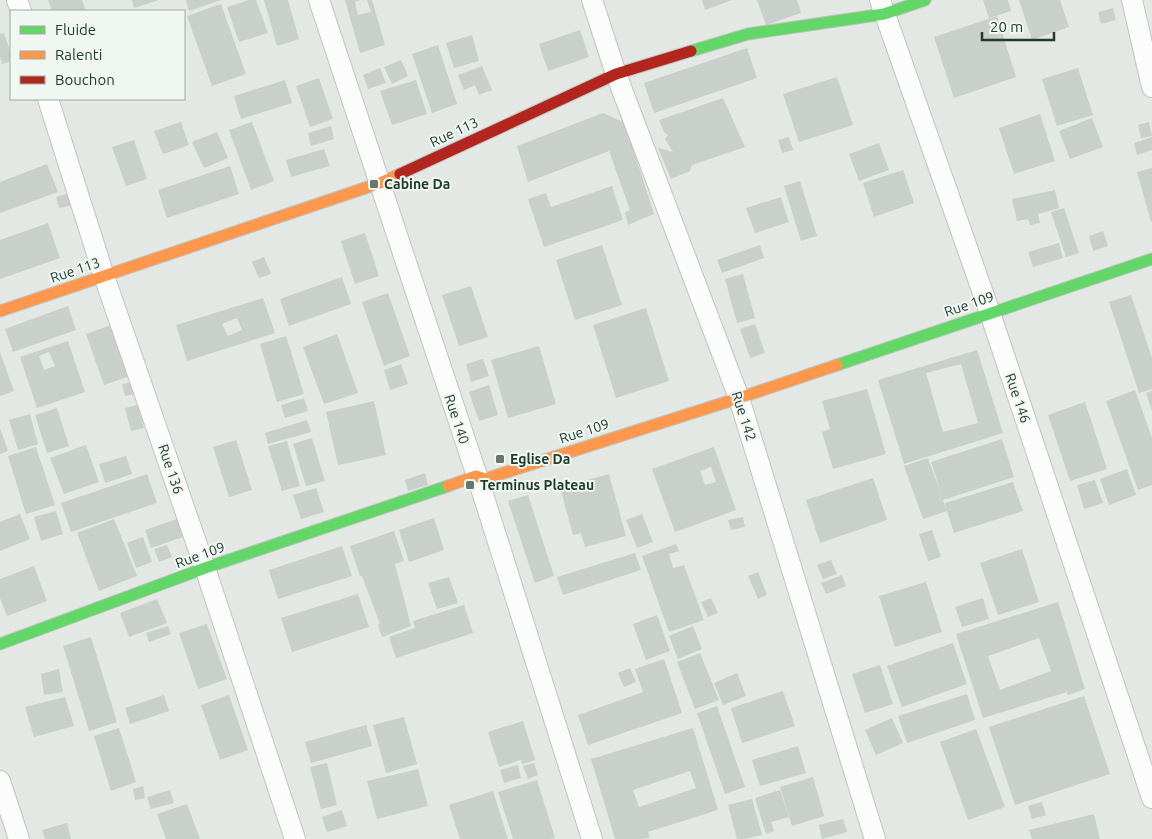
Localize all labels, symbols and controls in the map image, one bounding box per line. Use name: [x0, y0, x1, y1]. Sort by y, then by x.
legend: [10, 10, 185, 100]
scale bar: [982, 10, 1054, 42]
text: 20 m: [990, 18, 1023, 35]
text: Fluide: [55, 21, 96, 38]
text: Ralenti: [55, 46, 102, 63]
text: Bouchon: [55, 71, 115, 88]
street label: Rue 113: [427, 114, 481, 150]
place label: Cabine Da: [384, 176, 450, 192]
marker: Cabine Da: [368, 178, 380, 190]
street label: Rue 113: [48, 254, 102, 286]
street label: Rue 109: [942, 288, 996, 320]
street label: Rue 146: [1002, 371, 1034, 425]
street label: Rue 142: [728, 389, 760, 443]
street label: Rue 140: [441, 392, 473, 446]
street label: Rue 109: [557, 415, 611, 447]
street label: Rue 136: [155, 442, 187, 496]
place label: Eglise Da: [510, 451, 570, 467]
marker: Eglise Da: [494, 453, 506, 465]
place label: Terminus Plateau: [480, 477, 594, 493]
marker: Terminus Plateau: [464, 479, 476, 491]
street label: Rue 109: [173, 539, 227, 571]

